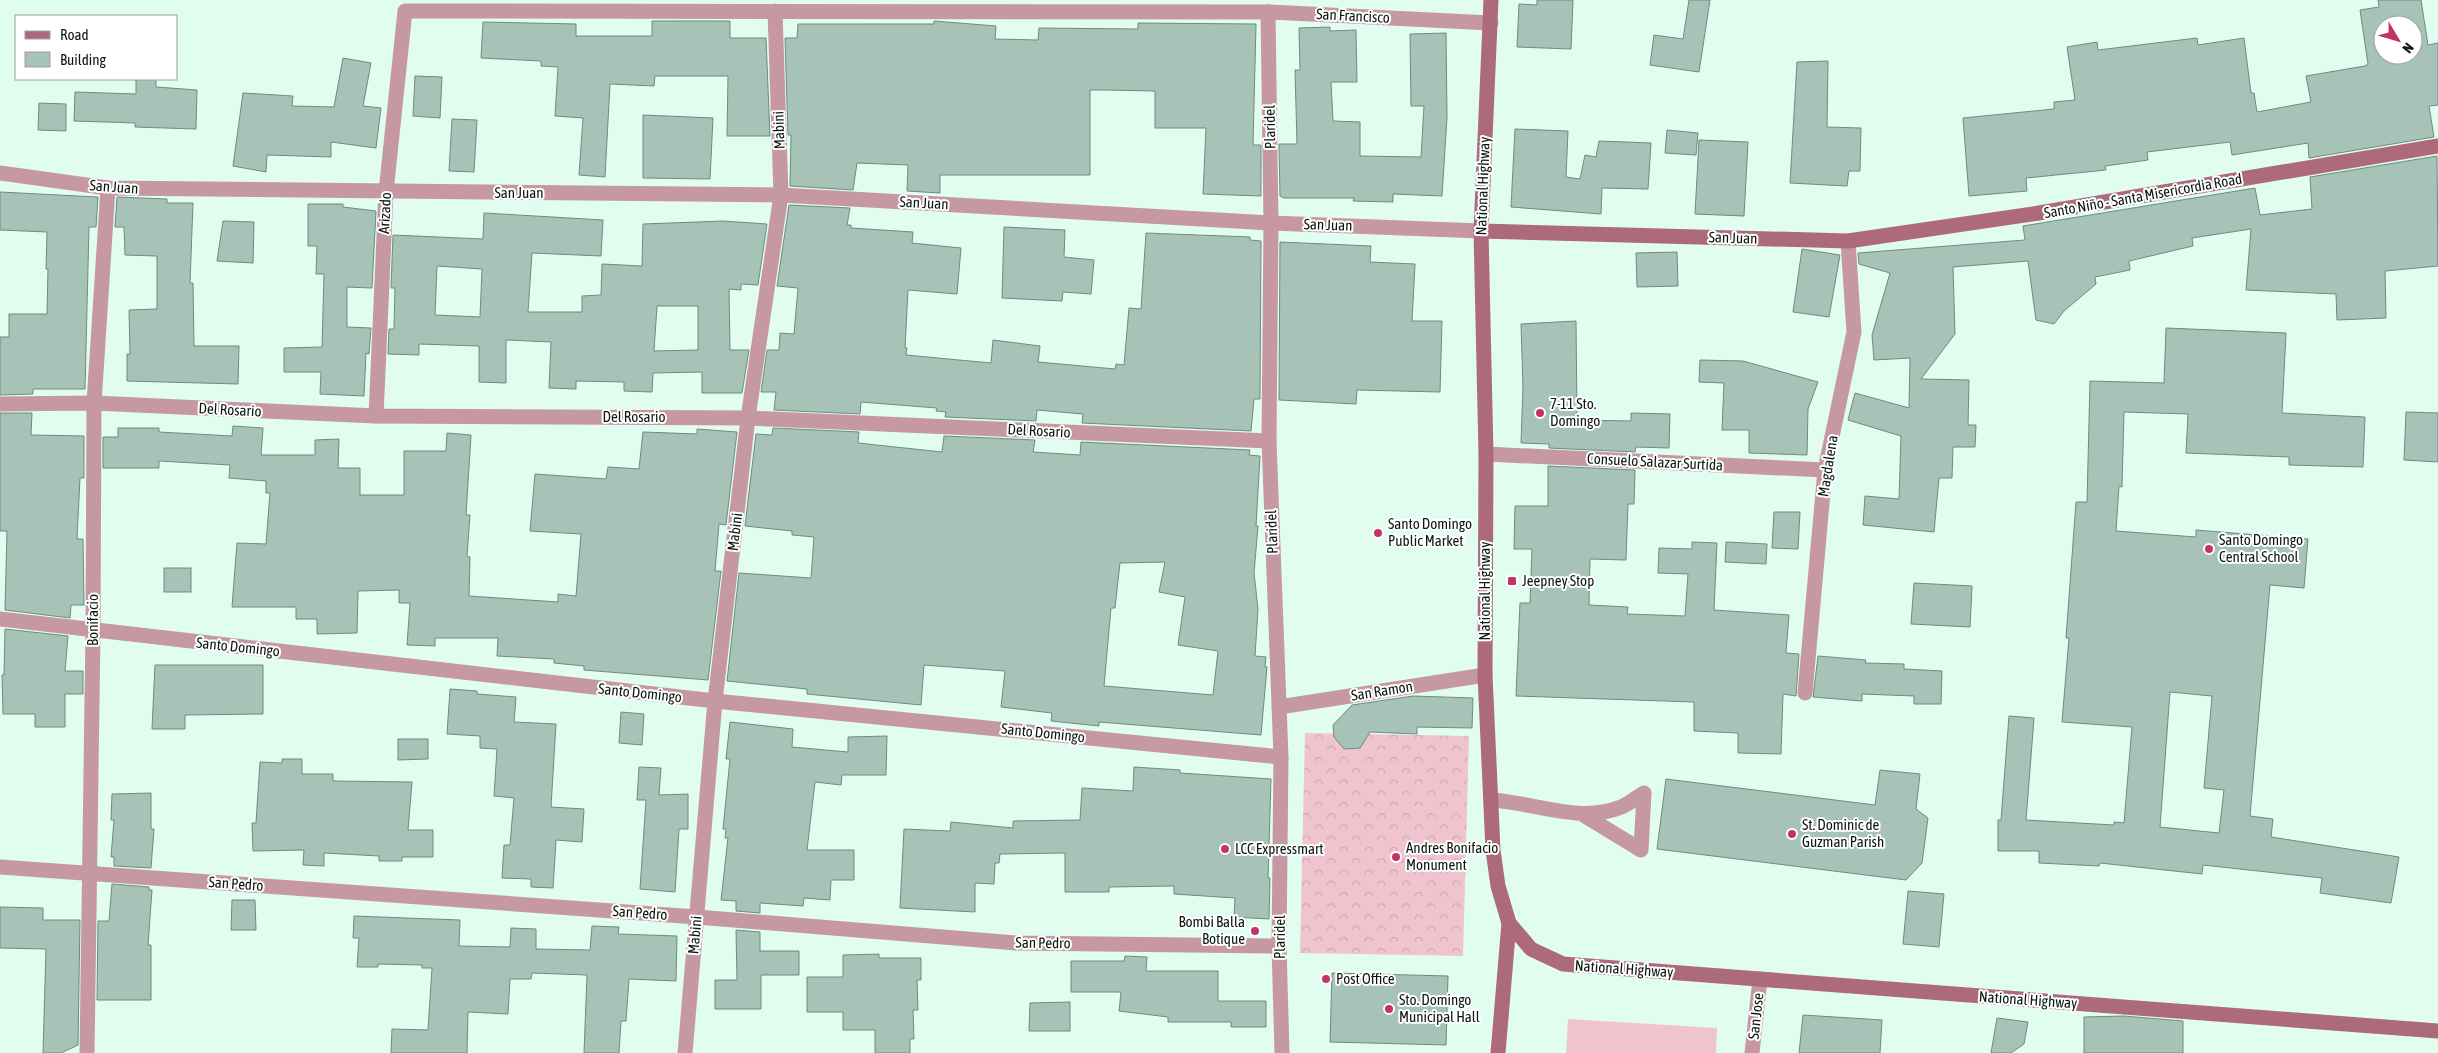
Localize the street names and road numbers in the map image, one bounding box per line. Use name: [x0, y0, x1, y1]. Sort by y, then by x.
street label: San Francisco: [1316, 5, 1390, 26]
street label: Plaridel: [1261, 105, 1278, 149]
street label: Mabini: [769, 111, 788, 149]
street label: National Highway: [1472, 136, 1493, 236]
street label: Santo Niño - Santa Misericordia Road: [2042, 170, 2243, 221]
street label: San Juan: [89, 176, 139, 197]
street label: San Juan: [495, 184, 543, 201]
street label: Arizado: [375, 192, 394, 234]
street label: San Juan: [899, 193, 949, 212]
street label: San Juan: [1303, 215, 1353, 234]
street label: San Juan: [1708, 228, 1758, 247]
street label: Del Rosario: [198, 399, 262, 420]
street label: Del Rosario: [603, 408, 666, 425]
street label: Del Rosario: [1007, 420, 1071, 441]
street label: Magdalena: [1814, 434, 1841, 498]
street label: Consuelo Salazar Surtida: [1587, 449, 1723, 474]
street label: Plaridel: [1262, 510, 1281, 554]
street label: Mabini: [724, 512, 745, 552]
street label: National Highway: [1476, 542, 1493, 640]
street label: Bonifacio: [84, 594, 101, 646]
street label: Santo Domingo: [195, 634, 281, 659]
street label: San Ramon: [1350, 677, 1414, 704]
street label: Santo Domingo: [597, 680, 683, 705]
street label: Santo Domingo: [1000, 720, 1086, 745]
street label: San Pedro: [208, 873, 264, 894]
street label: San Pedro: [612, 902, 668, 923]
street label: Mabini: [684, 915, 705, 955]
street label: Plaridel: [1271, 915, 1288, 959]
street label: San Pedro: [1015, 934, 1071, 951]
street label: National Highway: [1574, 957, 1674, 980]
street label: National Highway: [1978, 988, 2078, 1011]
street label: San Jose: [1745, 992, 1766, 1040]

